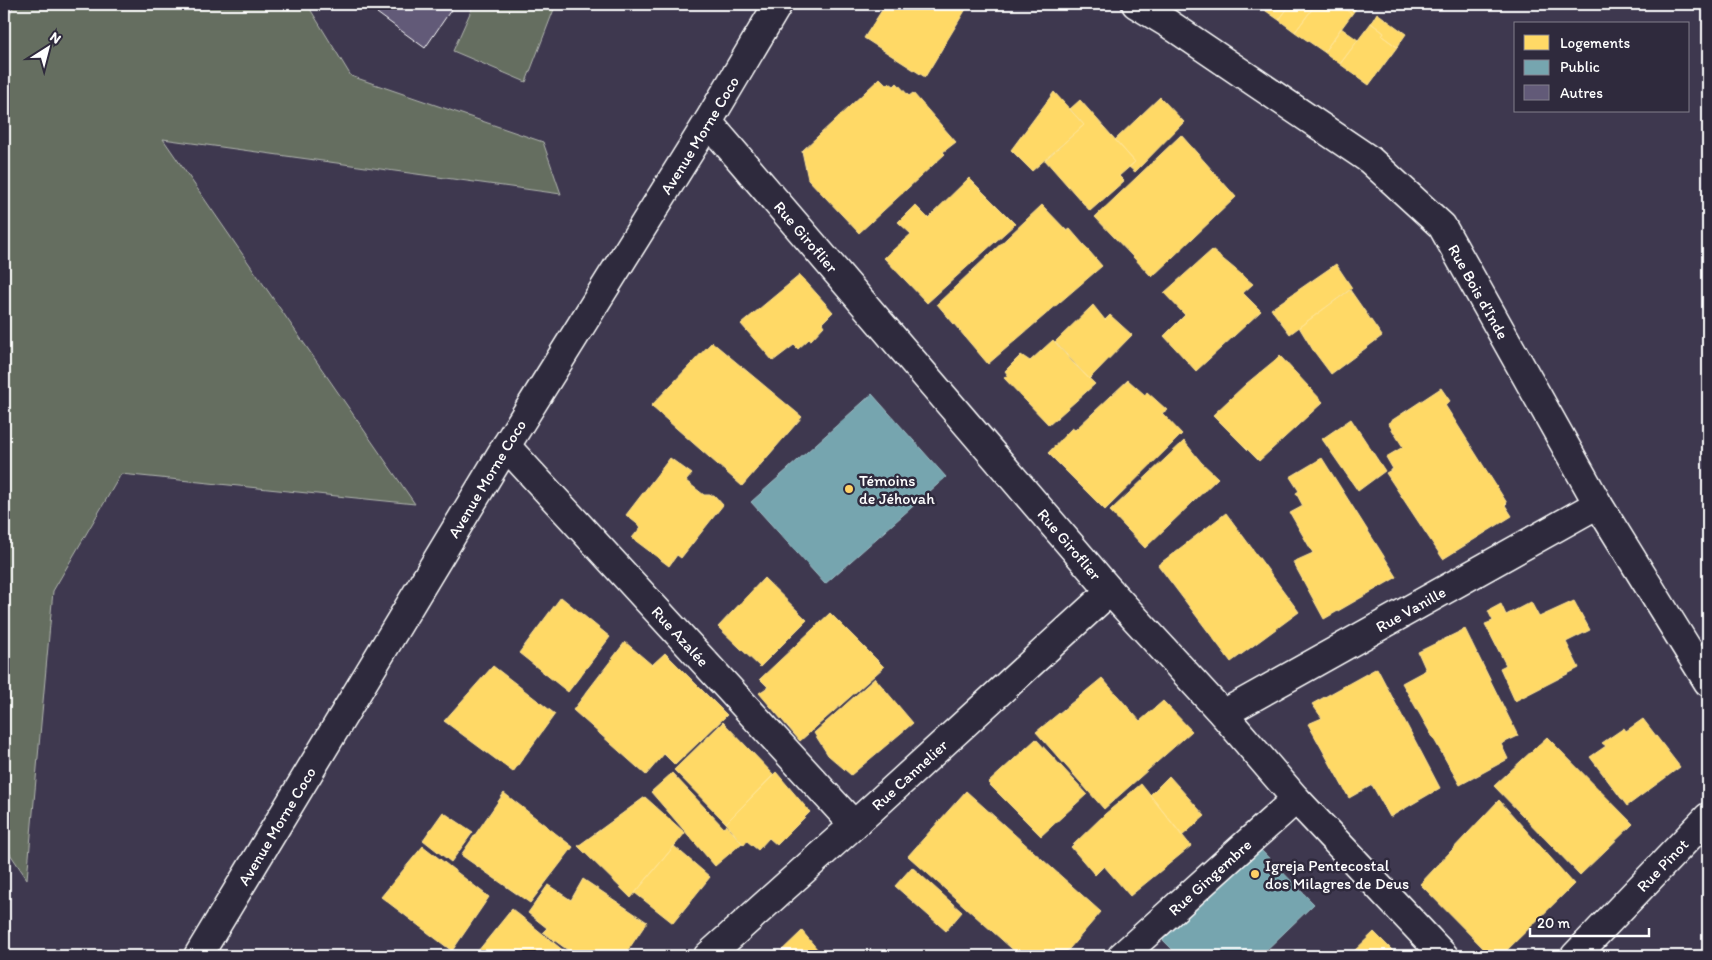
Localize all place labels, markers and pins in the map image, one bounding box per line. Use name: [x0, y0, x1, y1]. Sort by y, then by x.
place label: Témoins de Jéhovah: [859, 471, 935, 508]
marker: Témoins de Jéhovah: [843, 483, 855, 495]
place label: Igreja Pentecostal dos Milagres de Deus: [1265, 856, 1409, 893]
marker: Igreja Pentecostal dos Milagres de Deus: [1249, 868, 1261, 880]

